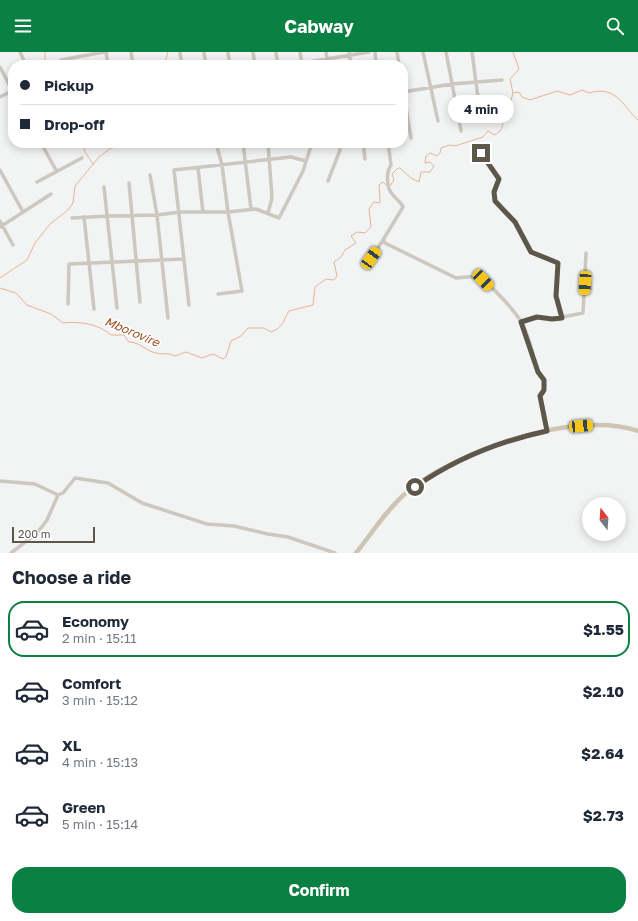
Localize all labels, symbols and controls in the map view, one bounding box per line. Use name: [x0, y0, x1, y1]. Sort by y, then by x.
icon: menu: [12, 15, 34, 37]
text: Cabway: [284, 15, 354, 37]
icon: search: [604, 15, 626, 37]
text: Pickup: [44, 76, 94, 94]
callout: 4 min: [448, 95, 514, 123]
text: 4 min: [464, 101, 498, 117]
text: Drop-off: [44, 115, 104, 133]
route end: [472, 144, 490, 162]
car: [359, 245, 383, 271]
car: [470, 267, 496, 293]
car: [578, 271, 592, 295]
water label: Mborovire: [103, 313, 163, 350]
car: [569, 419, 593, 433]
route start: [406, 478, 424, 496]
north arrow: [582, 497, 626, 541]
map controls: [582, 497, 626, 541]
scale bar: [12, 525, 95, 544]
text: 200 m: [18, 527, 51, 540]
text: Choose a ride: [12, 566, 131, 588]
icon: car: [14, 611, 50, 647]
text: Economy: [62, 612, 129, 630]
text: $1.55: [583, 620, 624, 638]
text: 2 min · 15:11: [62, 630, 137, 646]
icon: car: [14, 673, 50, 709]
text: Comfort: [62, 674, 121, 692]
text: $2.10: [583, 682, 624, 700]
text: 3 min · 15:12: [62, 692, 138, 708]
icon: car: [14, 735, 50, 771]
text: XL: [62, 736, 81, 754]
text: $2.64: [581, 744, 624, 762]
text: 4 min · 15:13: [62, 754, 138, 770]
icon: car: [14, 797, 50, 833]
text: Green: [62, 798, 105, 816]
text: $2.73: [583, 806, 624, 824]
text: 5 min · 15:14: [62, 816, 138, 832]
button: Confirm: [12, 867, 626, 913]

